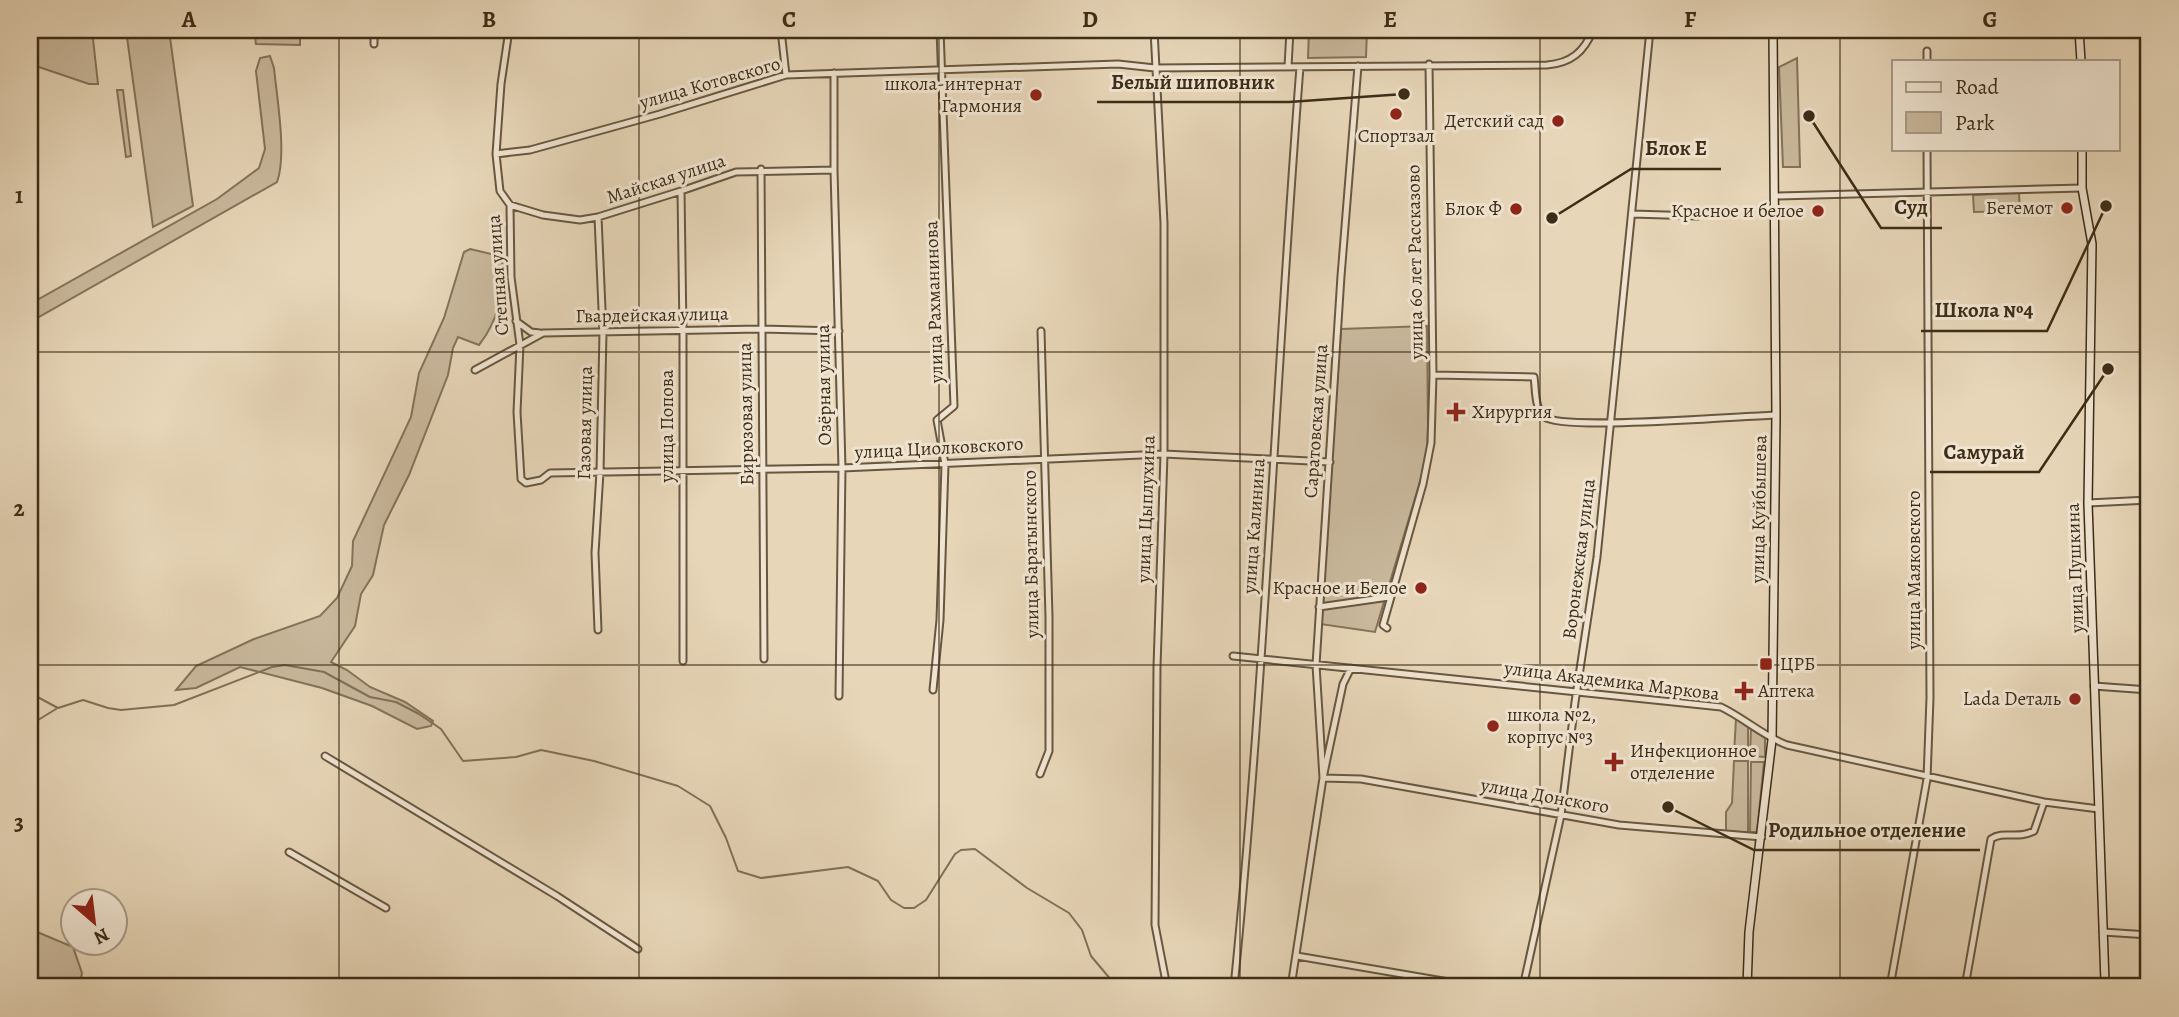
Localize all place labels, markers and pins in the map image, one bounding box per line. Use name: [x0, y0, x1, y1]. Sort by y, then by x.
callout: Белый шиповник: [1097, 60, 1289, 102]
place label: школа-интернат Гармония: [884, 71, 1023, 119]
marker: школа-интернат Гармония: [1028, 87, 1044, 103]
marker: Спортзал: [1388, 106, 1404, 122]
place label: Детский сад: [1445, 108, 1544, 134]
marker: Детский сад: [1550, 113, 1566, 129]
place label: Спортзал: [1358, 123, 1434, 149]
callout: Блок Е: [1631, 127, 1721, 169]
callout: Суд: [1881, 186, 1942, 228]
place label: Бегемот: [1986, 195, 2054, 221]
place label: Блок Ф: [1445, 196, 1502, 222]
place label: Красное и белое: [1671, 198, 1804, 224]
marker: Бегемот: [2059, 200, 2075, 216]
marker: Блок Ф: [1508, 201, 1524, 217]
marker: Красное и белое: [1810, 203, 1826, 219]
callout: Школа №4: [1921, 289, 2047, 331]
place label: Хирургия: [1472, 399, 1552, 425]
marker: Хирургия: [1446, 402, 1466, 422]
callout: Самурай: [1930, 430, 2039, 472]
place label: Красное и Белое: [1273, 575, 1407, 601]
marker: Красное и Белое: [1413, 580, 1429, 596]
place label: ЦРБ: [1780, 651, 1815, 677]
marker: ЦРБ: [1758, 656, 1774, 672]
place label: Аптека: [1757, 678, 1815, 704]
marker: Аптека: [1736, 683, 1752, 699]
place label: Lada Dеталь: [1963, 686, 2061, 712]
marker: Lada Dеталь: [2067, 691, 2083, 707]
place label: школа №2, корпус №3: [1507, 702, 1596, 750]
marker: школа №2, корпус №3: [1485, 718, 1501, 734]
place label: Инфекционное отделение: [1630, 738, 1757, 786]
marker: Инфекционное отделение: [1604, 752, 1624, 772]
callout: Родильное отделение: [1754, 808, 1980, 850]

